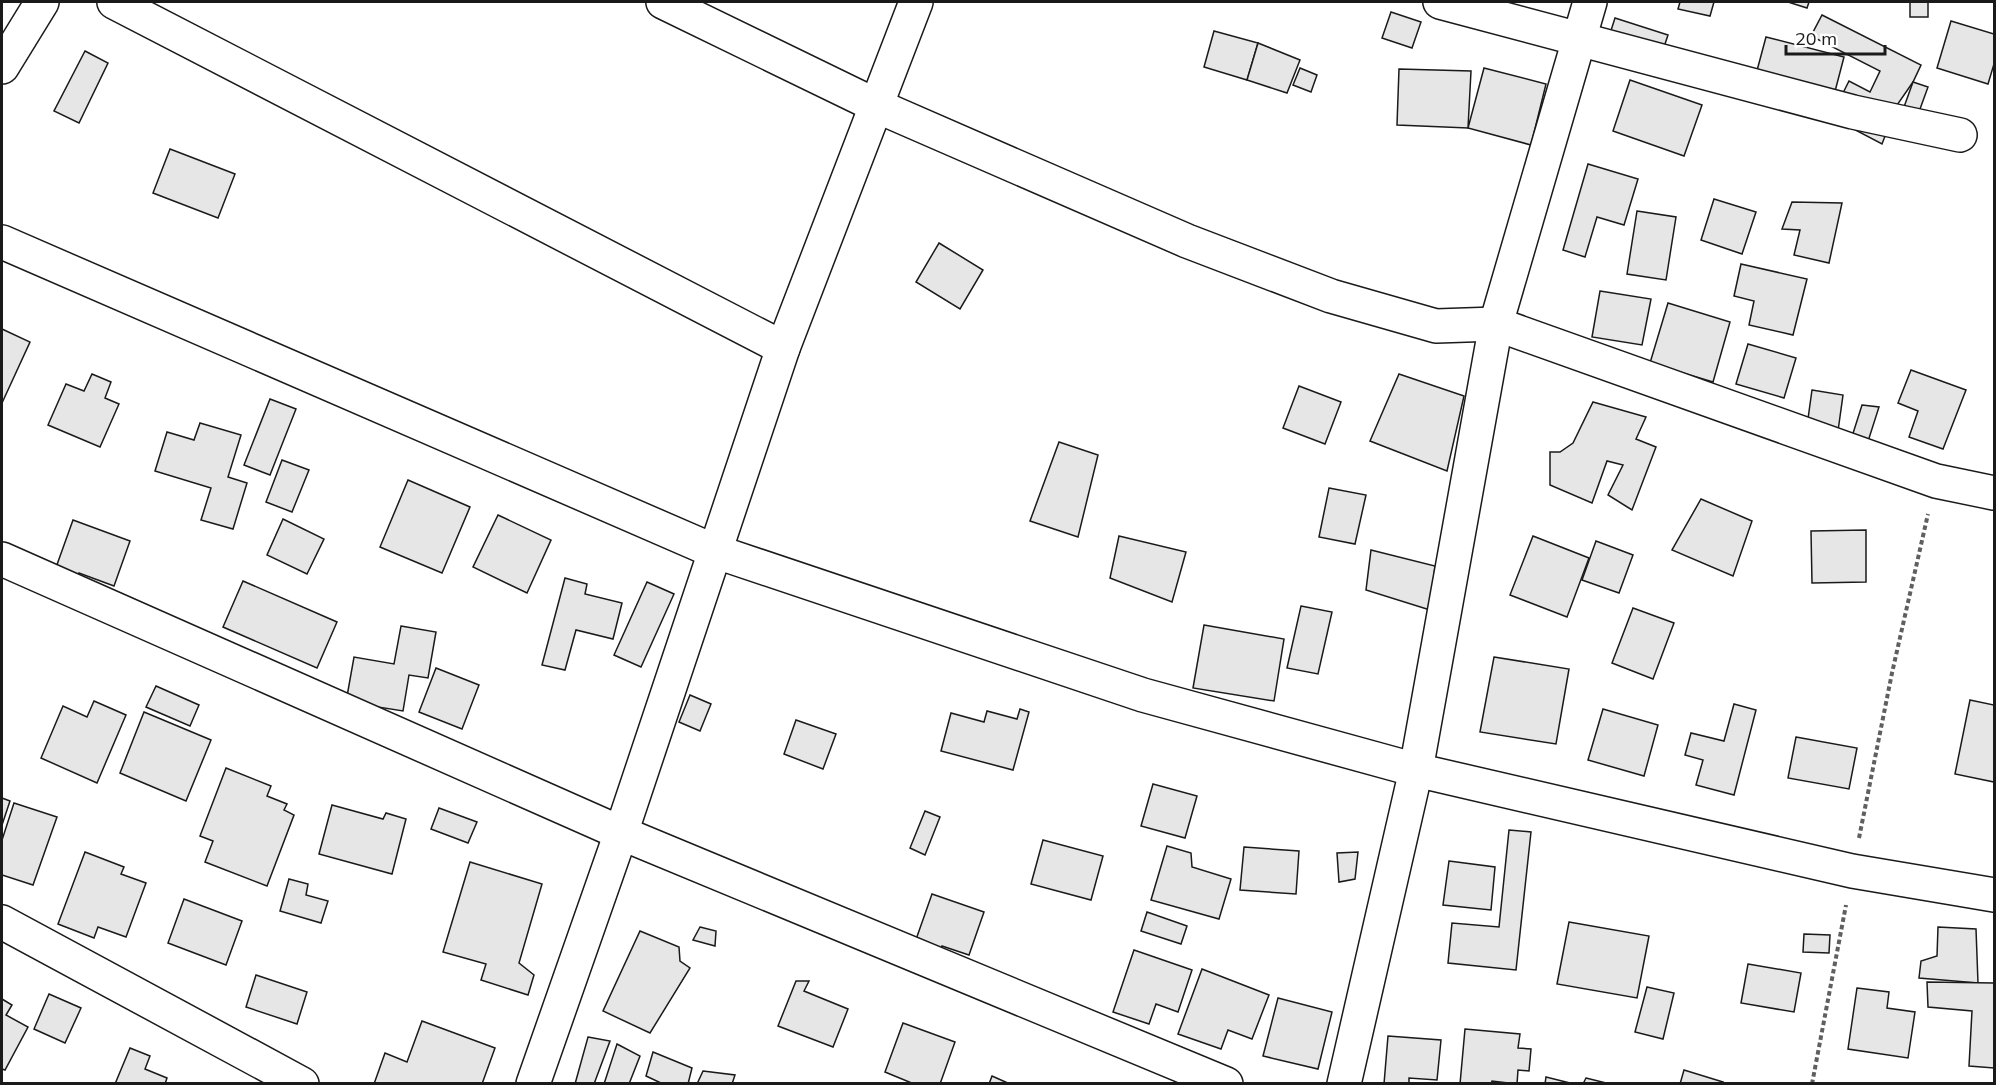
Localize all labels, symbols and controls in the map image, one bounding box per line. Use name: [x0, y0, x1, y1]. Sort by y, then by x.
scale bar: [1786, 18, 1885, 56]
text: 20 m: [1795, 27, 1837, 50]

